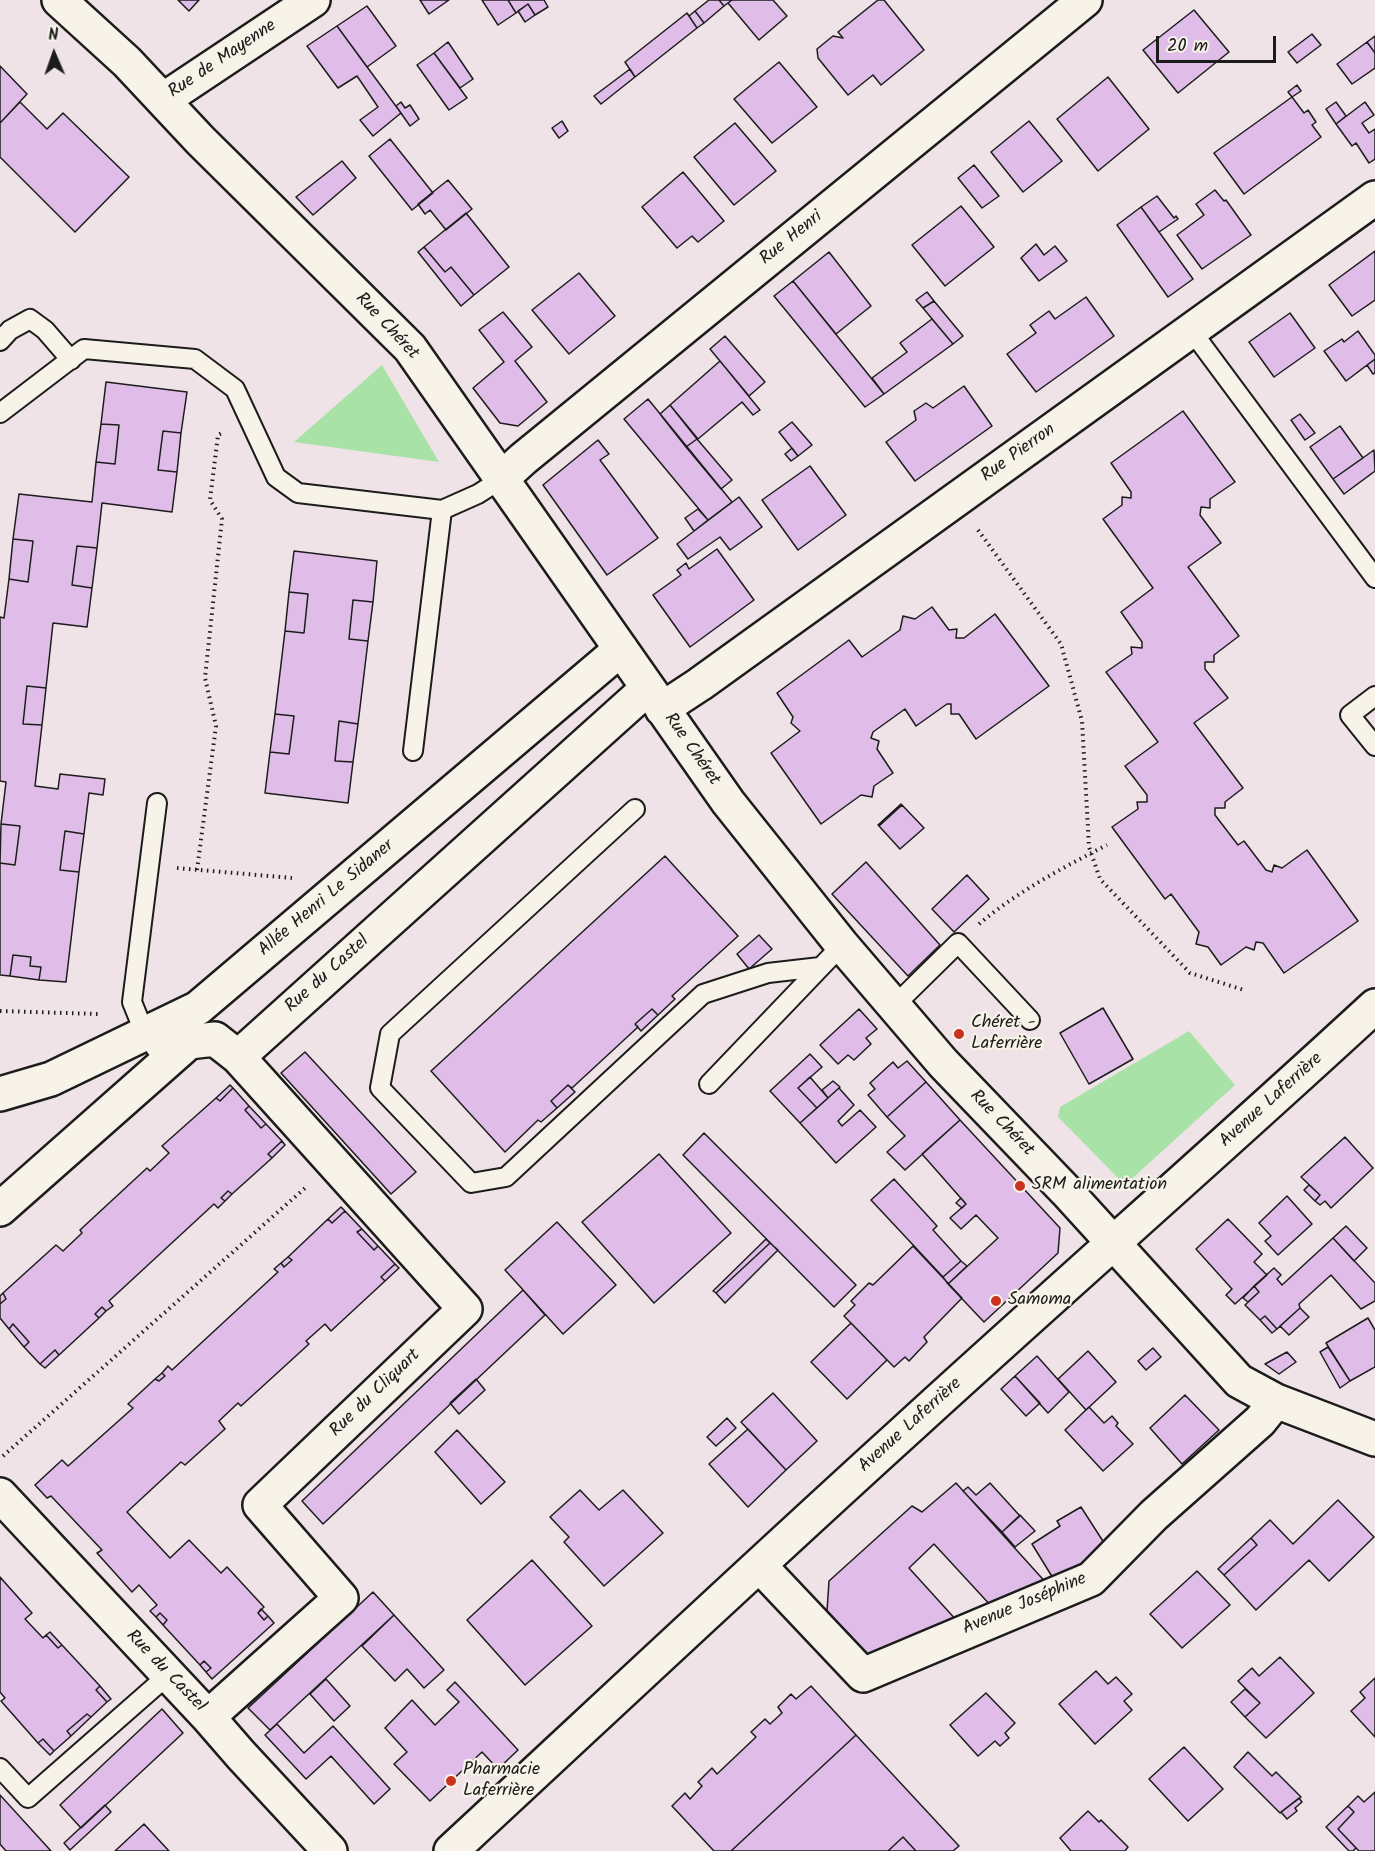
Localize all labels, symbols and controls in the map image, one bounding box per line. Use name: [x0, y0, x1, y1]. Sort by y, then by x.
street label: Rue de Mayenne: [165, 16, 281, 104]
text: N: [48, 23, 59, 48]
north arrow: [24, 24, 84, 84]
scale bar: [1159, 24, 1279, 62]
text: 20 m: [1167, 32, 1208, 61]
street label: Rue Henri: [756, 207, 828, 271]
street label: Rue Chéret: [350, 289, 422, 365]
street label: Rue Pierron: [978, 420, 1060, 488]
street label: Rue Chéret: [658, 709, 724, 791]
street label: Allée Henri Le Sidaner: [255, 836, 399, 962]
street label: Rue du Castel: [281, 932, 375, 1018]
place label: Chéret - Laferrière: [971, 1013, 1042, 1056]
marker: Chéret - Laferrière: [952, 1027, 966, 1041]
street label: Avenue Laferrière: [1216, 1049, 1328, 1153]
street label: Rue Chéret: [964, 1086, 1038, 1162]
place label: SRM alimentation: [1032, 1175, 1167, 1197]
marker: SRM alimentation: [1013, 1179, 1027, 1193]
place label: Samoma: [1008, 1290, 1071, 1312]
marker: Samoma: [989, 1294, 1003, 1308]
street label: Rue du Cliquart: [326, 1345, 426, 1443]
street label: Avenue Laferrière: [855, 1374, 967, 1478]
street label: Avenue Joséphine: [960, 1569, 1090, 1641]
street label: Rue du Castel: [121, 1626, 209, 1718]
place label: Pharmacie Laferrière: [463, 1760, 540, 1802]
marker: Pharmacie Laferrière: [444, 1774, 458, 1788]

